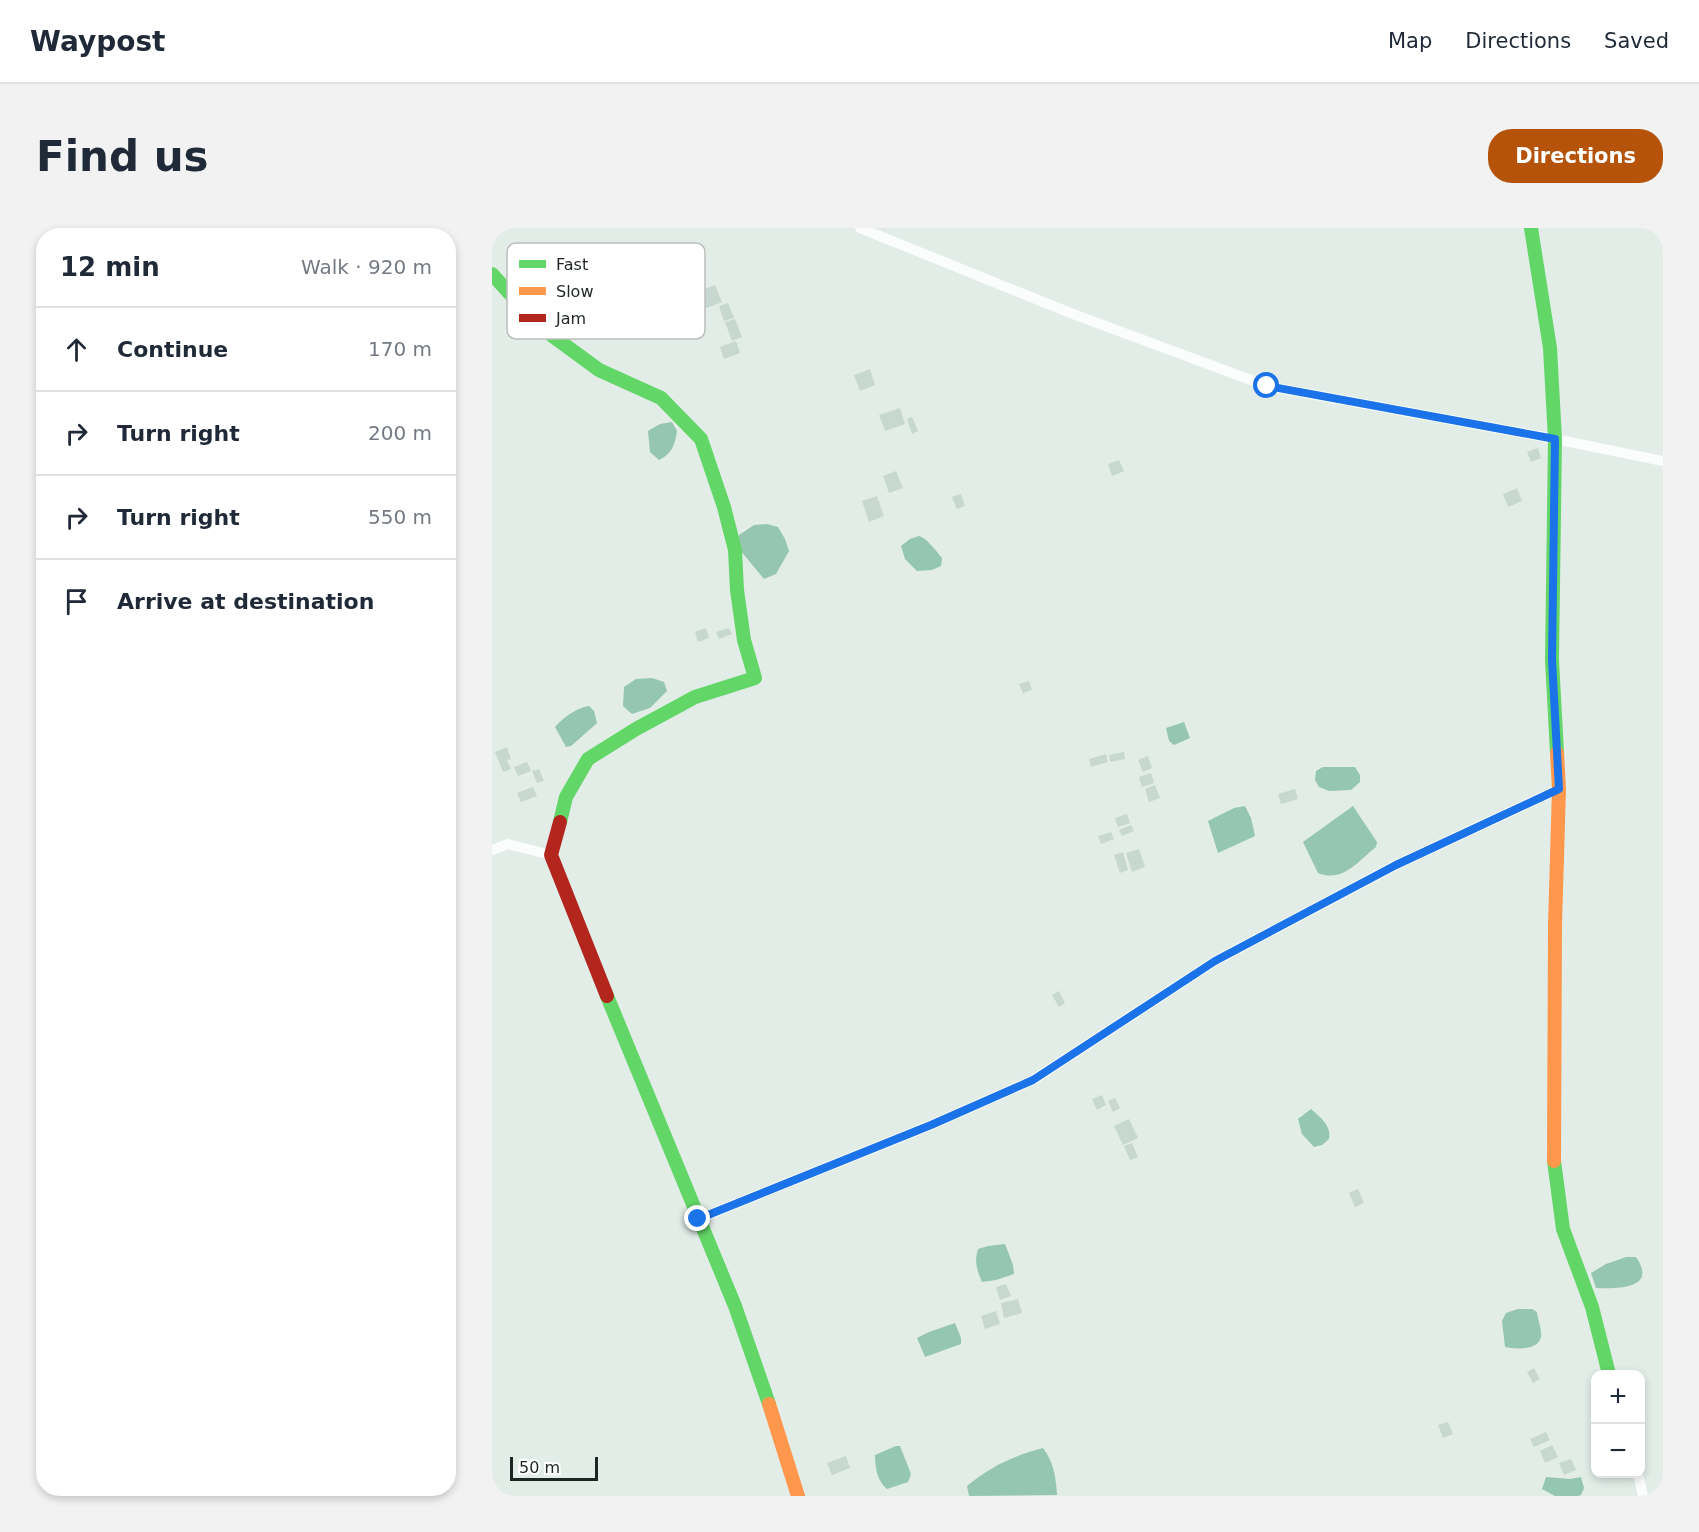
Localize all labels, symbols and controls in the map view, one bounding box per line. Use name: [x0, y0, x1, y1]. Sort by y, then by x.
text: Waypost: [30, 25, 166, 58]
text: Map: [1388, 29, 1432, 53]
text: Directions: [1465, 29, 1571, 53]
text: Saved: [1604, 29, 1669, 53]
button: Directions: [1488, 129, 1663, 183]
text: Find us: [36, 132, 209, 181]
legend: [507, 243, 705, 339]
text: 12 min: [60, 252, 160, 282]
text: Walk · 920 m: [301, 255, 432, 279]
text: Fast: [556, 255, 588, 274]
text: Slow: [556, 282, 593, 301]
text: Jam: [555, 309, 586, 328]
icon: ahead: [60, 333, 93, 366]
text: Continue: [117, 337, 228, 362]
text: 170 m: [368, 337, 432, 361]
route start: [1253, 372, 1279, 398]
icon: right: [60, 417, 93, 450]
text: Turn right: [117, 421, 240, 446]
text: 200 m: [368, 421, 432, 445]
icon: right: [60, 501, 93, 534]
text: Turn right: [117, 505, 240, 530]
text: 550 m: [368, 505, 432, 529]
icon: arrive: [60, 585, 93, 618]
text: Arrive at destination: [117, 589, 374, 614]
route end: [684, 1205, 710, 1231]
map controls: [1591, 1370, 1645, 1478]
button: +: [1591, 1370, 1645, 1424]
button: −: [1591, 1424, 1645, 1478]
scale bar: [510, 1454, 598, 1482]
text: 50 m: [519, 1458, 560, 1477]

